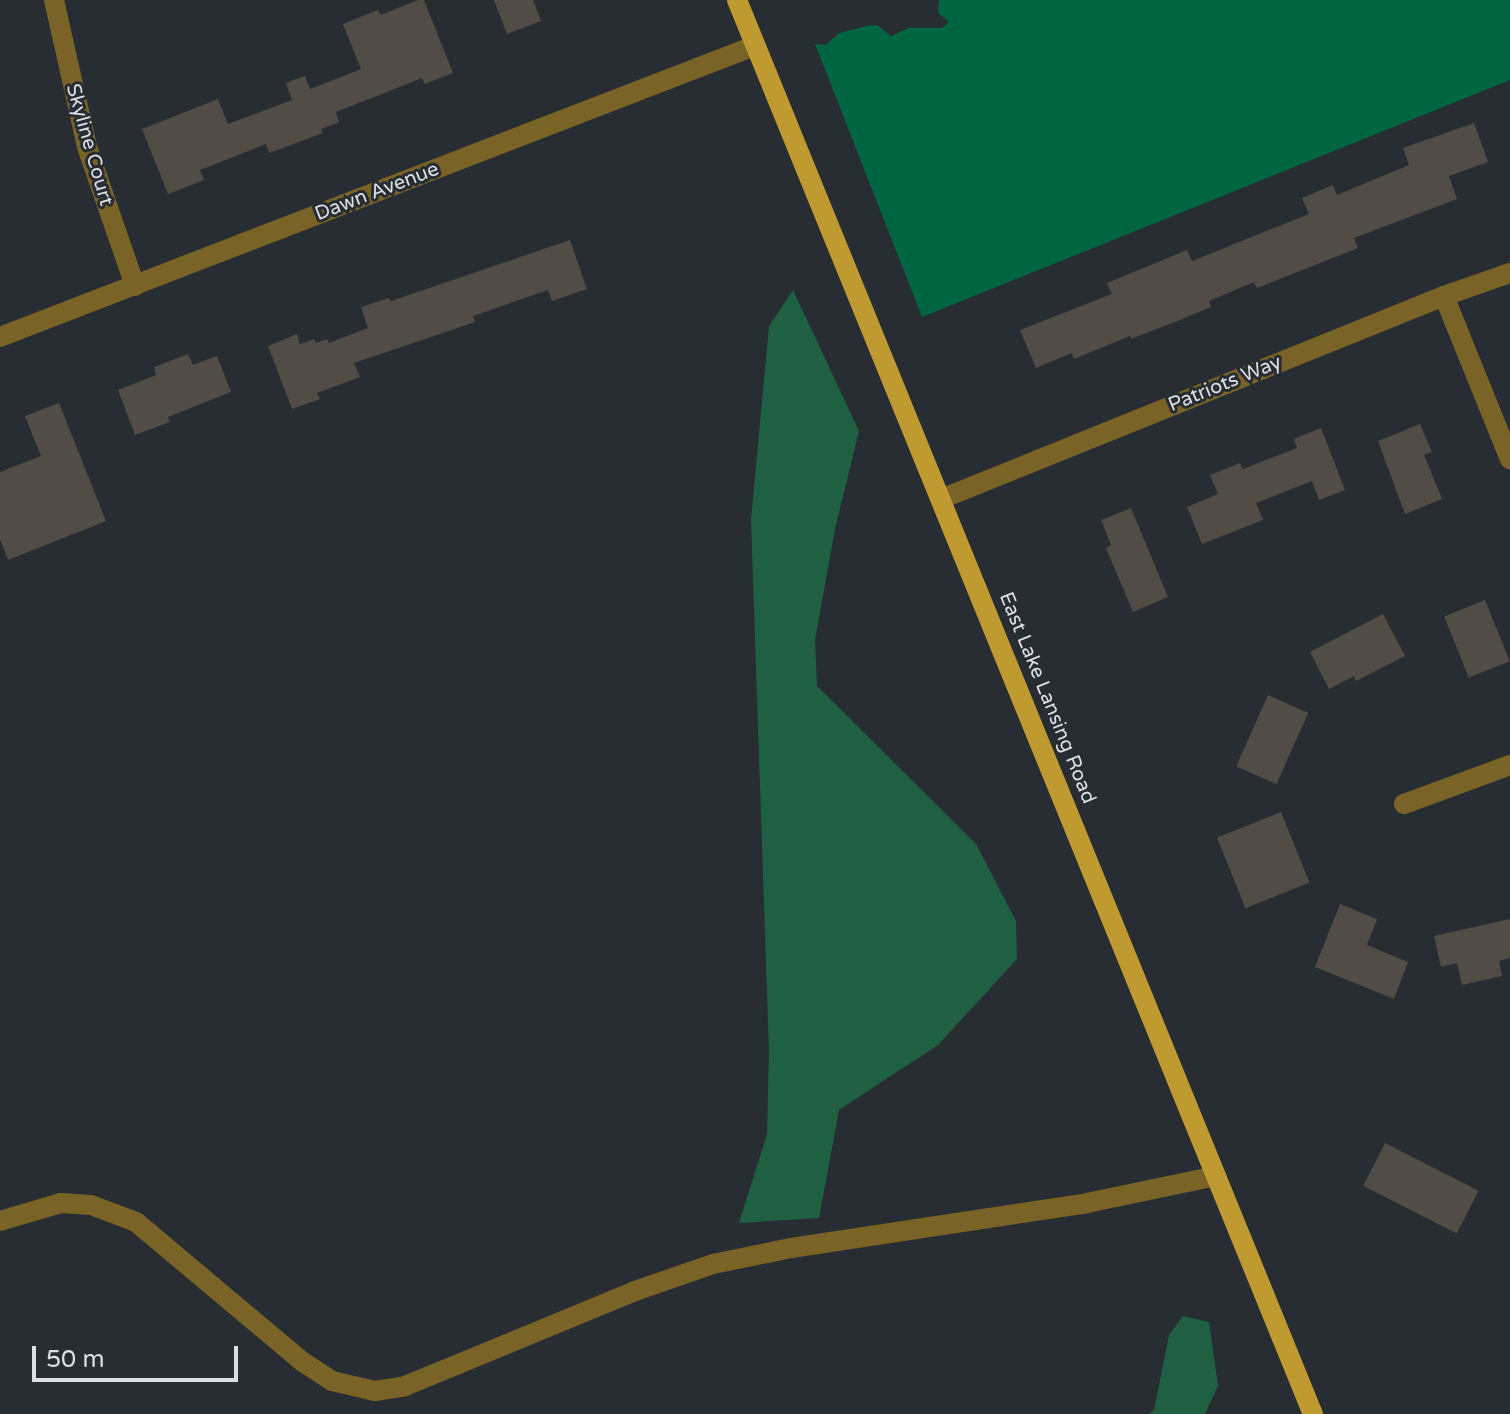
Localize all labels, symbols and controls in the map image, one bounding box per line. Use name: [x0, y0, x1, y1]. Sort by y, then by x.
street label: Skyline Court: [60, 81, 118, 209]
street label: Dawn Avenue: [312, 157, 442, 227]
street label: Patriots Way: [1165, 350, 1285, 418]
street label: East Lake Lansing Road: [994, 589, 1100, 807]
scale bar: [36, 1330, 242, 1380]
text: 50 m: [46, 1345, 104, 1374]

